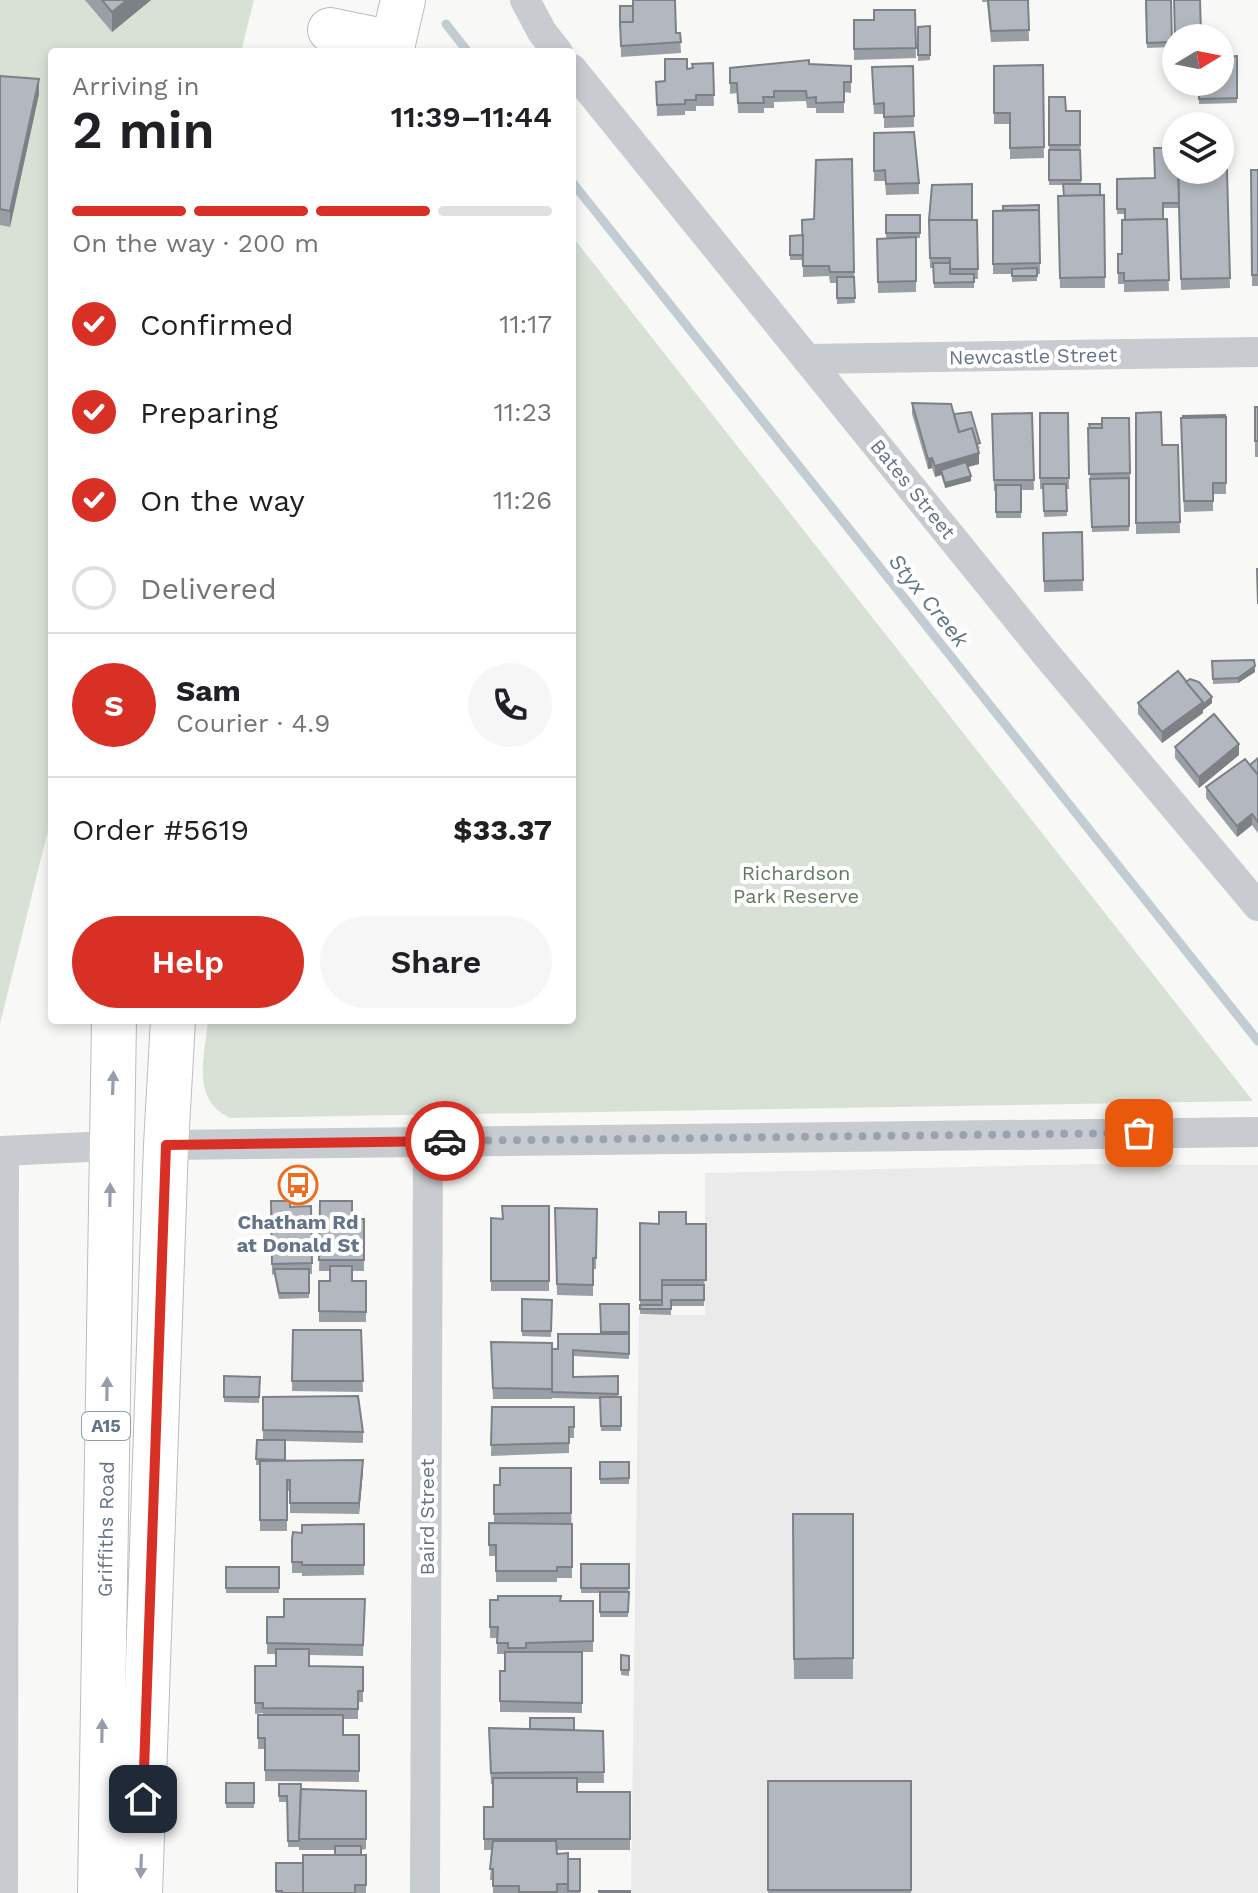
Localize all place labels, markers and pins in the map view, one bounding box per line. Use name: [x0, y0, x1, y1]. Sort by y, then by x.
pin: [1105, 1099, 1173, 1167]
bus stop icon: Chatham Rd at Donald St: [277, 1164, 319, 1206]
place label: Chatham Rd at Donald St: [237, 1210, 359, 1257]
pin: [109, 1765, 177, 1833]

